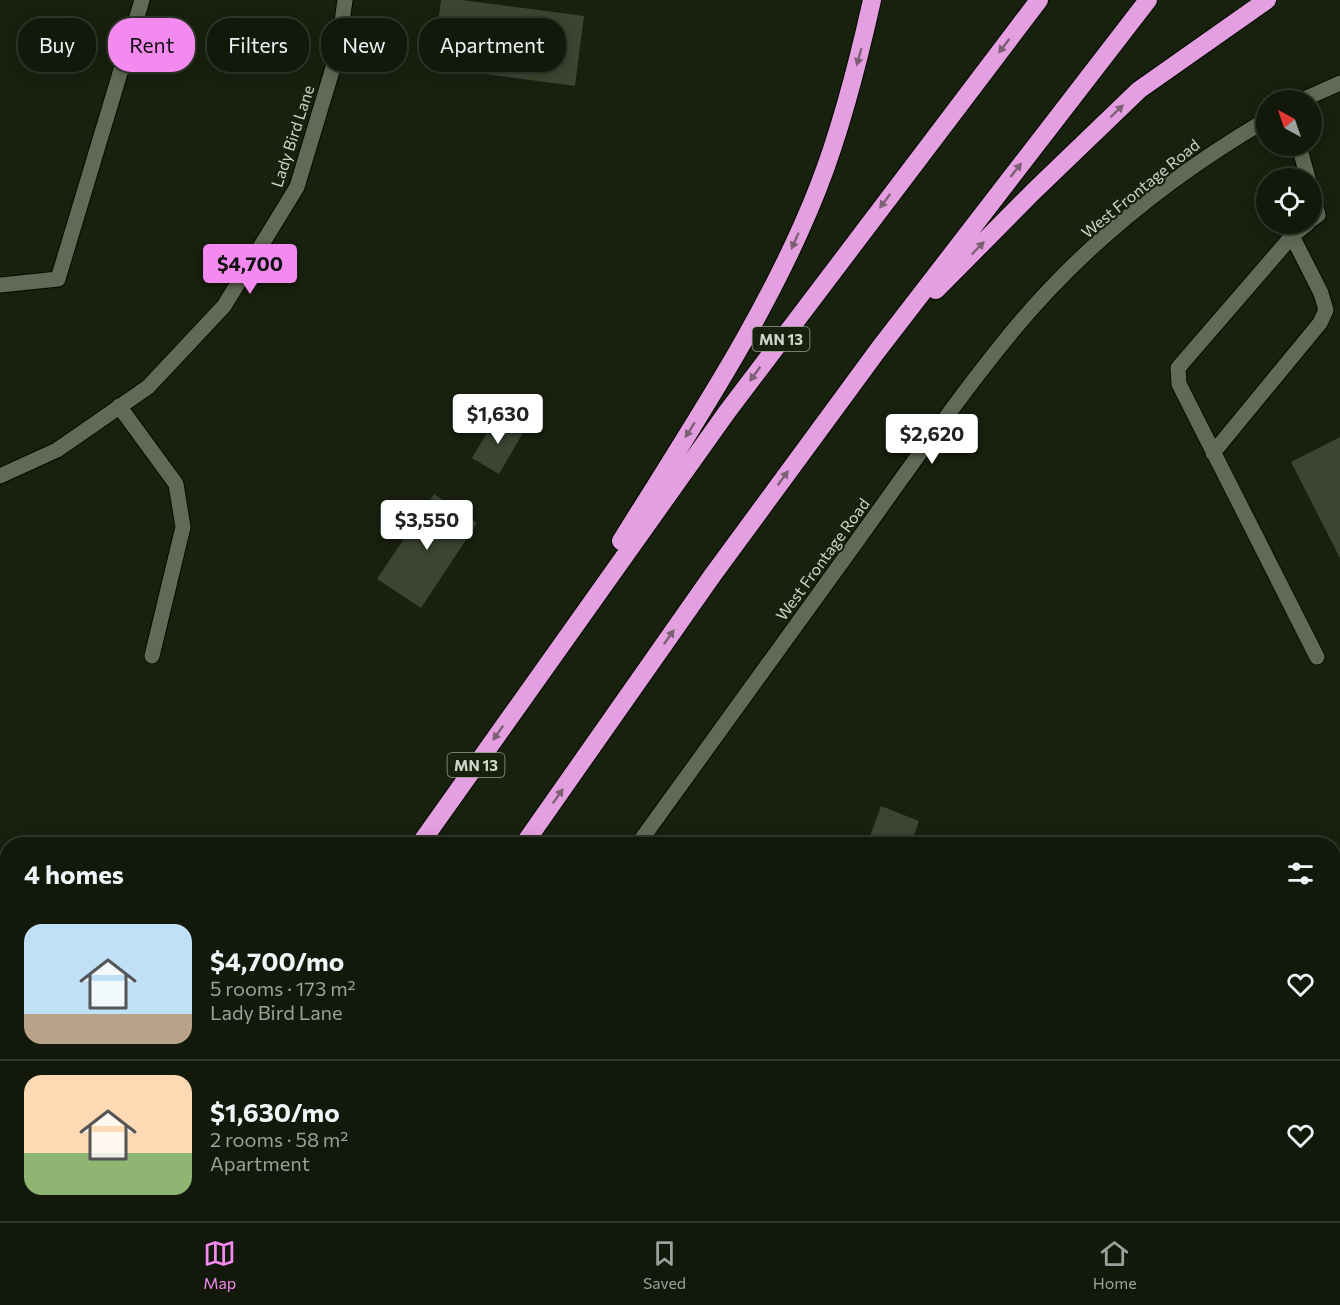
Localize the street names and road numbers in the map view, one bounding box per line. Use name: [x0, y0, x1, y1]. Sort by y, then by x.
street label: Lady Bird Lane: [267, 83, 317, 189]
street label: West Frontage Road: [1077, 134, 1203, 242]
road number: MN 13: [752, 327, 810, 351]
street label: West Frontage Road: [771, 494, 873, 624]
road number: MN 13: [448, 753, 504, 777]

